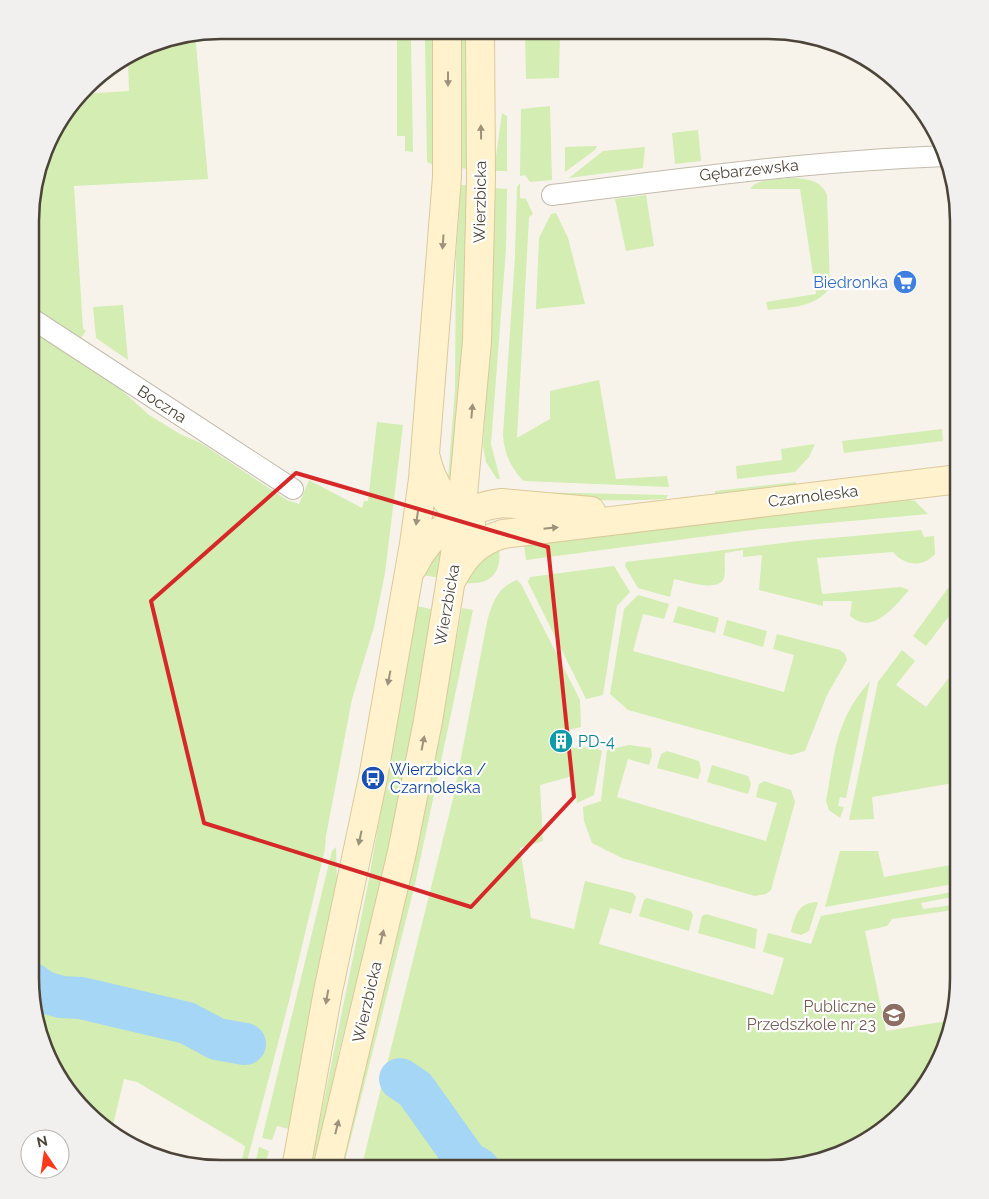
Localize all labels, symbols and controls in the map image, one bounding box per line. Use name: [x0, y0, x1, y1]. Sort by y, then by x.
one-way arrow: [444, 72, 452, 88]
one-way arrow: [477, 124, 485, 140]
street label: Gębarzewska: [698, 155, 800, 185]
street label: Wierzbicka: [470, 161, 490, 243]
one-way arrow: [439, 234, 447, 250]
supermarket icon: Biedronka: [892, 269, 918, 295]
place label: Biedronka: [813, 273, 888, 292]
street label: Boczna: [134, 381, 190, 427]
one-way arrow: [468, 403, 476, 419]
street label: Czarnoleska: [767, 481, 859, 511]
one-way arrow: [413, 510, 421, 526]
one-way arrow: [543, 524, 559, 532]
street label: Wierzbicka: [430, 563, 464, 647]
one-way arrow: [385, 670, 393, 686]
building icon: PD-4: [548, 728, 574, 754]
place label: PD-4: [578, 732, 615, 751]
one-way arrow: [420, 735, 428, 751]
place label: Wierzbicka / Czarnoleska: [390, 760, 486, 797]
bus stop icon: Wierzbicka / Czarnoleska: [360, 765, 386, 791]
one-way arrow: [356, 830, 364, 845]
one-way arrow: [378, 929, 386, 944]
street label: Wierzbicka: [348, 960, 386, 1044]
one-way arrow: [323, 989, 331, 1005]
place label: Publiczne Przedszkole nr 23: [747, 997, 876, 1034]
school or university icon: Publiczne Przedszkole nr 23: [881, 1002, 907, 1028]
one-way arrow: [333, 1120, 341, 1135]
north arrow: [20, 1129, 70, 1179]
text: N: [35, 1132, 49, 1150]

